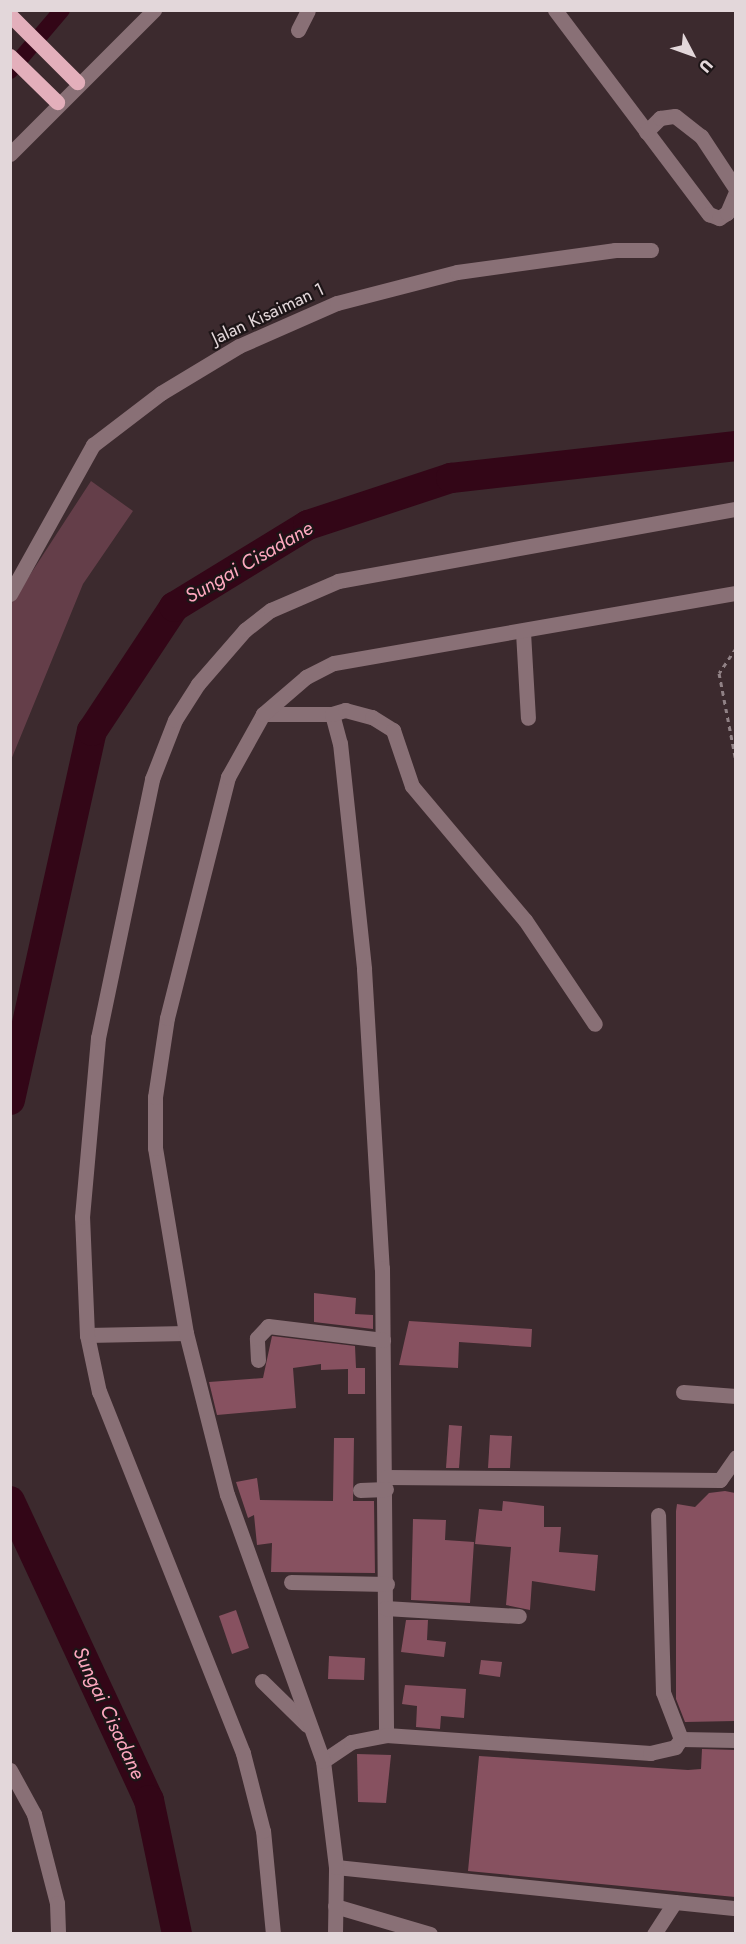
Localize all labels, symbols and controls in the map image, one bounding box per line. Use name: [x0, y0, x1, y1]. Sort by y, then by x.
north arrow: [662, 24, 722, 84]
text: U: [694, 54, 718, 78]
street label: Jalan Kisaiman 1: [208, 278, 328, 350]
water label: Sungai Cisadane: [181, 516, 317, 608]
water label: Sungai Cisadane: [68, 1643, 150, 1783]

